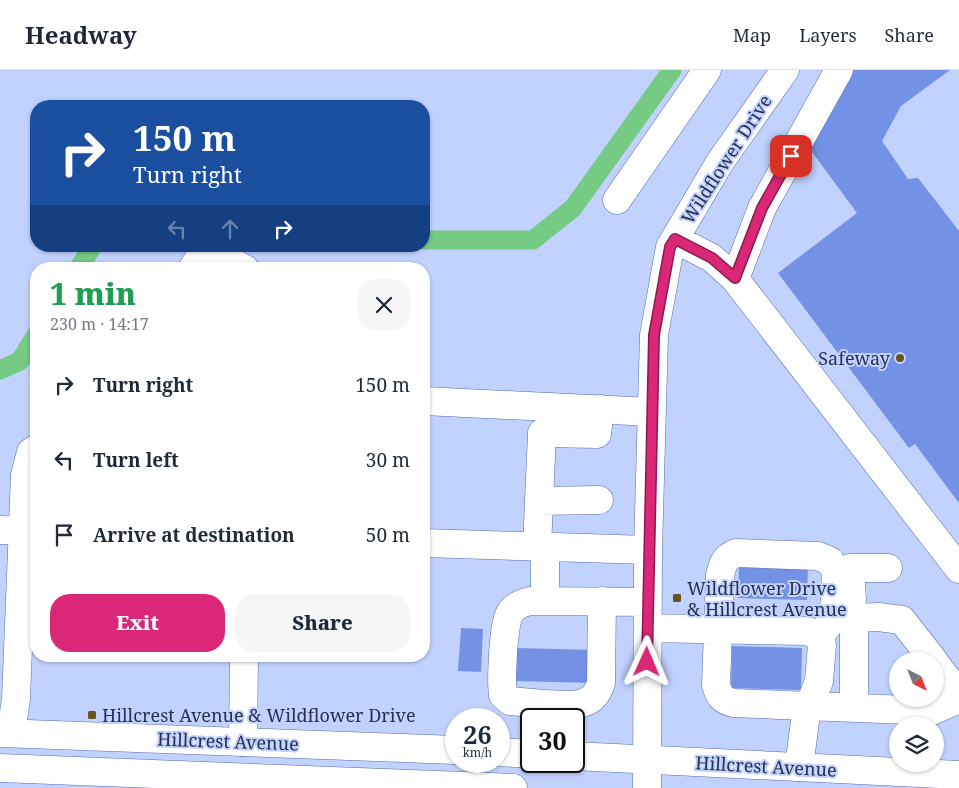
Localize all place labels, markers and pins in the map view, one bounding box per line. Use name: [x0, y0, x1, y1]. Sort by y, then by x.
pin: [770, 135, 812, 177]
place label: Safeway: [818, 346, 891, 370]
marker: Safeway: [894, 352, 906, 364]
place label: Wildflower Drive & Hillcrest Avenue: [687, 576, 847, 621]
marker: Wildflower Drive & Hillcrest Avenue: [671, 592, 683, 604]
place label: Hillcrest Avenue & Wildflower Drive: [102, 703, 416, 727]
marker: Hillcrest Avenue & Wildflower Drive: [86, 709, 98, 721]

